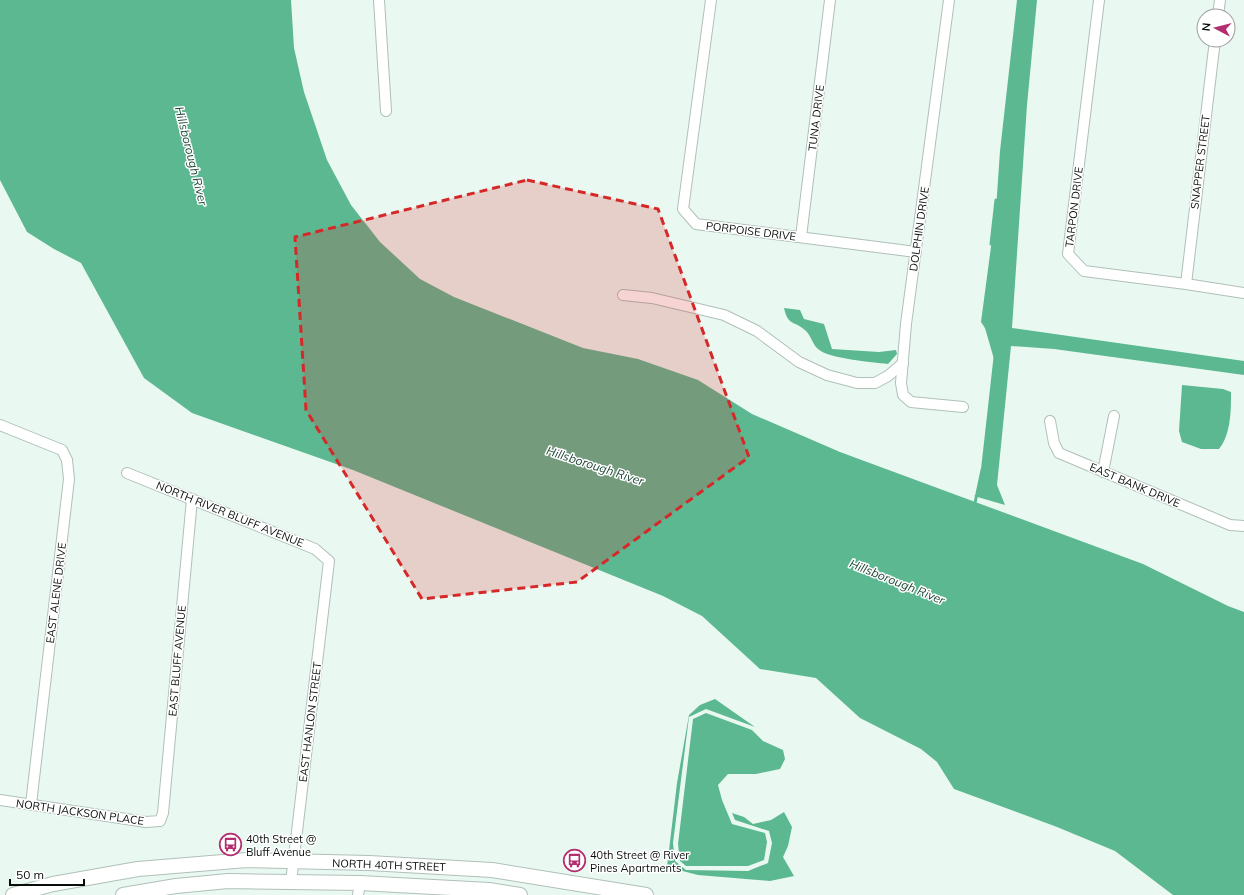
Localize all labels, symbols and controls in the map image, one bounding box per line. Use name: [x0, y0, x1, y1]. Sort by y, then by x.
north arrow: [1196, 8, 1236, 48]
text: N: [1199, 22, 1214, 32]
street label: TUNA DRIVE: [805, 84, 827, 152]
water label: Hillsborough River: [172, 105, 211, 208]
street label: SNAPPER STREET: [1187, 114, 1213, 210]
street label: TARPON DRIVE: [1062, 166, 1086, 248]
street label: DOLPHIN DRIVE: [906, 186, 932, 272]
street label: PORPOISE DRIVE: [705, 219, 797, 243]
water label: Hillsborough River: [545, 443, 646, 489]
street label: EAST BANK DRIVE: [1088, 460, 1182, 510]
street label: NORTH RIVER BLUFF AVENUE: [154, 478, 306, 550]
street label: EAST ALENE DRIVE: [43, 542, 69, 644]
water label: Hillsborough River: [847, 556, 948, 608]
street label: EAST BLUFF AVENUE: [165, 605, 189, 717]
street label: EAST HANLON STREET: [296, 661, 324, 783]
street label: NORTH JACKSON PLACE: [15, 796, 145, 828]
bus stop icon: 40th Street @ Bluff Avenue: [218, 832, 244, 858]
place label: 40th Street @ Bluff Avenue: [246, 832, 316, 859]
bus stop icon: 40th Street @ River Pines Apartments: [562, 848, 588, 874]
place label: 40th Street @ River Pines Apartments: [590, 848, 689, 875]
street label: NORTH 40TH STREET: [332, 856, 446, 874]
scale bar: [10, 861, 84, 887]
text: 50 m: [16, 867, 44, 882]

